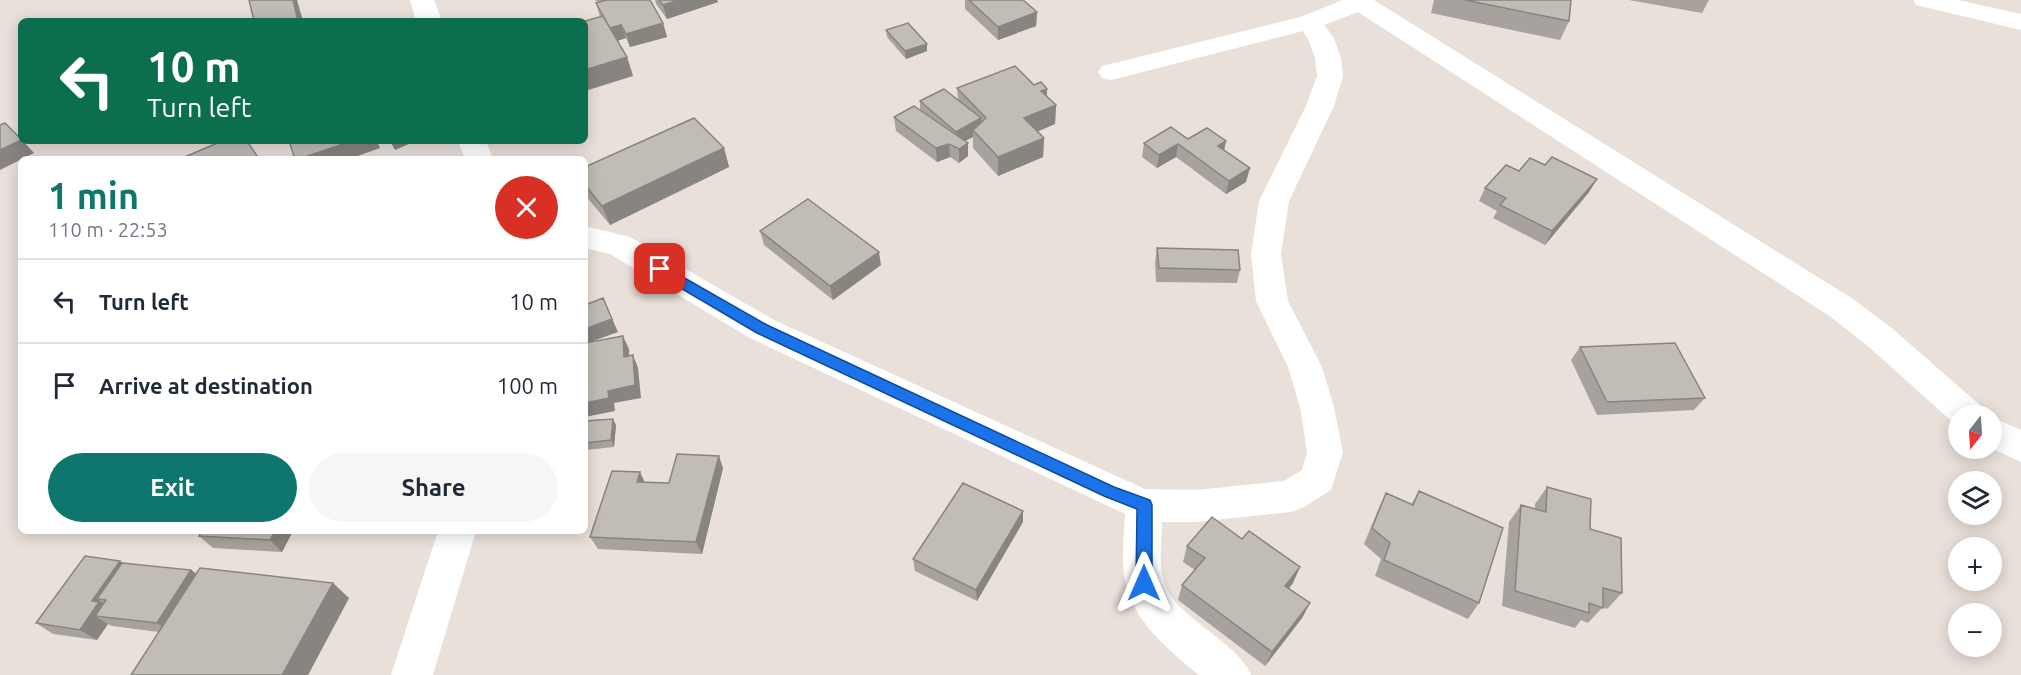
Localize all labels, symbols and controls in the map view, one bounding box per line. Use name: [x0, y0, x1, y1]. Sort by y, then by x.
icon: left: [48, 42, 126, 120]
text: 10 m: [147, 43, 241, 90]
text: Turn left: [147, 92, 251, 122]
text: 1 min: [48, 175, 139, 216]
button: close: [495, 176, 558, 239]
text: 110 m · 22:53: [48, 218, 168, 241]
pin: [634, 243, 685, 294]
icon: arrive: [643, 252, 676, 285]
icon: left: [48, 285, 81, 318]
text: Turn left: [99, 289, 189, 314]
text: 10 m: [509, 289, 558, 314]
icon: arrive: [48, 369, 81, 402]
text: Arrive at destination: [99, 373, 313, 398]
text: 100 m: [497, 373, 558, 398]
north arrow: [1948, 405, 2002, 459]
map controls: [1948, 405, 2002, 657]
button: Exit: [48, 453, 297, 522]
button: Share: [309, 453, 558, 522]
button: layers: [1948, 471, 2002, 525]
button: +: [1948, 537, 2002, 591]
position arrow: [1112, 551, 1176, 615]
button: −: [1948, 603, 2002, 657]

